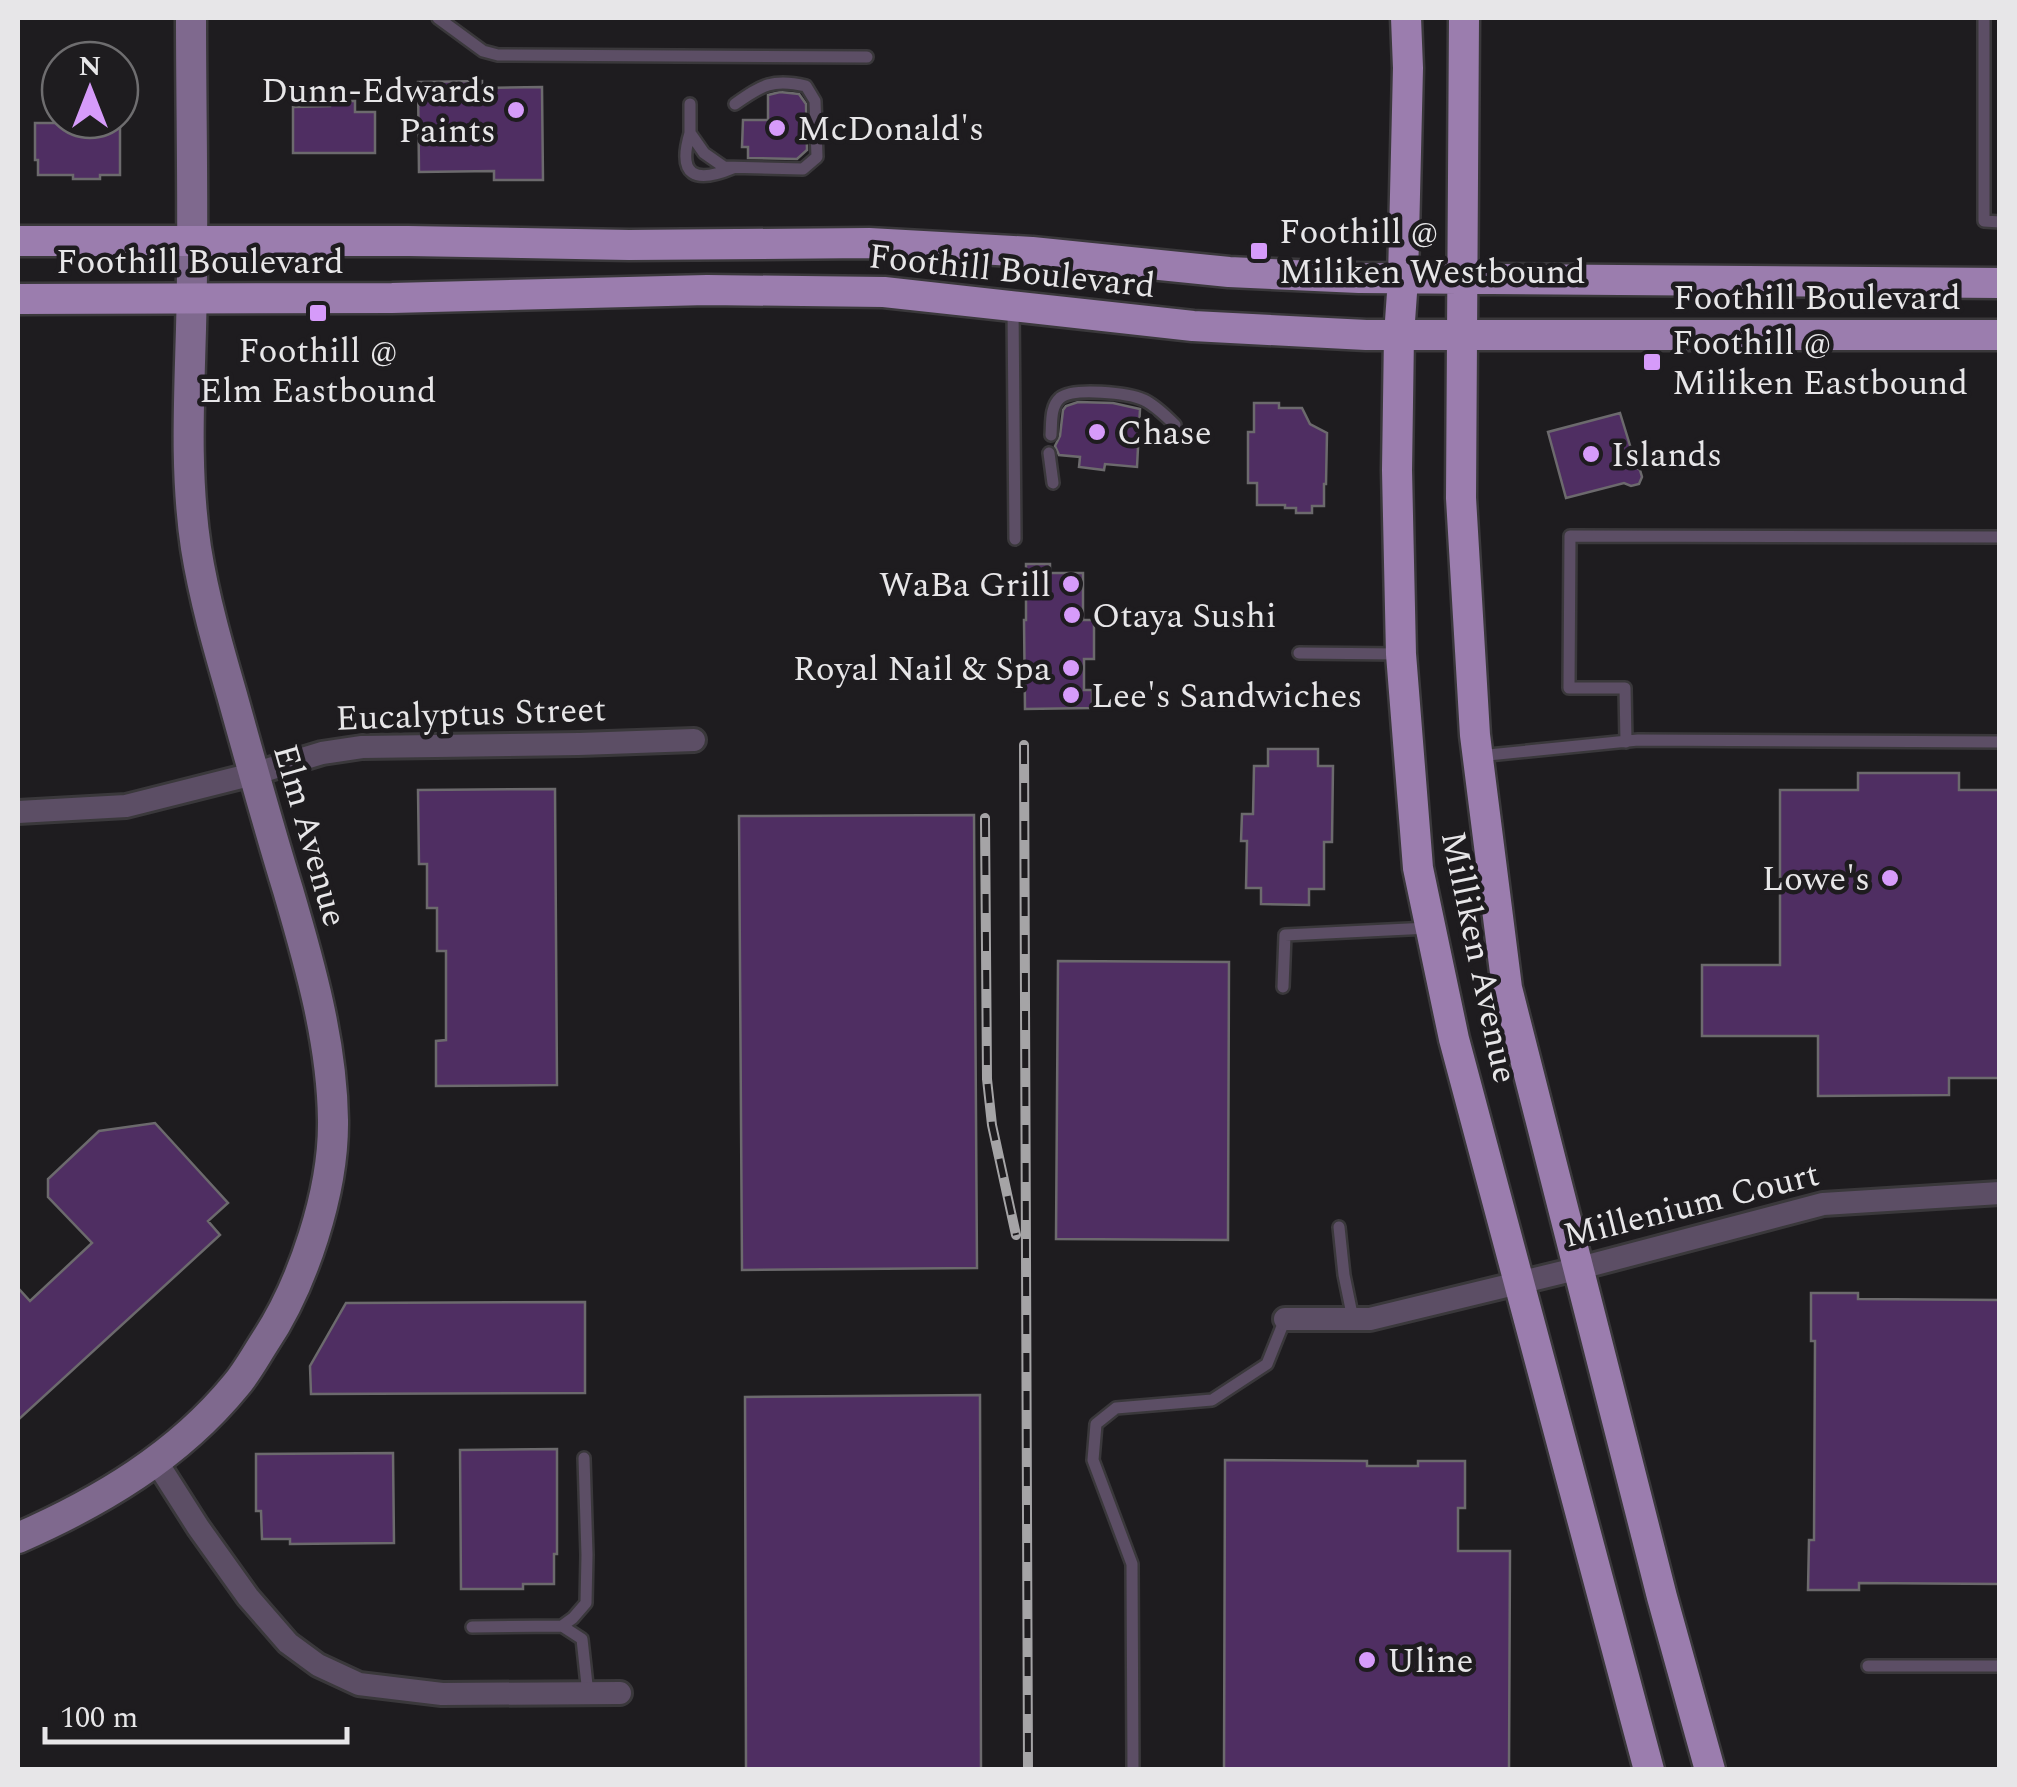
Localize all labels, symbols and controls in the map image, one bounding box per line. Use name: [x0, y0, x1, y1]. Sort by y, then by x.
north arrow: [40, 40, 140, 140]
text: N: [79, 45, 101, 88]
place label: Dunn-Edwards Paints: [261, 65, 496, 158]
marker: Dunn-Edwards Paints: [505, 99, 527, 121]
place label: McDonald's: [797, 103, 984, 156]
marker: McDonald's: [766, 117, 788, 139]
place label: Foothill @ Miliken Westbound: [1279, 206, 1586, 299]
street label: Foothill Boulevard: [866, 230, 1158, 313]
street label: Foothill Boulevard: [56, 236, 344, 289]
marker: Foothill @ Miliken Westbound: [1248, 240, 1270, 262]
street label: Foothill Boulevard: [1673, 272, 1961, 325]
marker: Foothill @ Elm Eastbound: [307, 302, 329, 324]
place label: Foothill @ Miliken Eastbound: [1672, 317, 1968, 410]
place label: Foothill @ Elm Eastbound: [199, 325, 437, 418]
marker: Foothill @ Miliken Eastbound: [1641, 351, 1663, 373]
place label: Chase: [1117, 407, 1212, 460]
marker: Chase: [1086, 421, 1108, 443]
place label: Islands: [1611, 429, 1722, 482]
marker: Islands: [1580, 443, 1602, 465]
place label: WaBa Grill: [879, 559, 1051, 612]
marker: WaBa Grill: [1060, 573, 1082, 595]
place label: Otaya Sushi: [1092, 590, 1277, 643]
marker: Otaya Sushi: [1061, 604, 1083, 626]
place label: Royal Nail & Spa: [793, 643, 1051, 696]
marker: Royal Nail & Spa: [1060, 657, 1082, 679]
place label: Lee's Sandwiches: [1091, 670, 1362, 723]
street label: Eucalyptus Street: [335, 683, 607, 746]
marker: Lee's Sandwiches: [1060, 684, 1082, 706]
street label: Elm Avenue: [258, 738, 361, 933]
street label: Milliken Avenue: [1426, 826, 1531, 1088]
place label: Lowe's: [1762, 853, 1870, 906]
marker: Lowe's: [1879, 867, 1901, 889]
street label: Millenium Court: [1558, 1148, 1825, 1263]
place label: Uline: [1387, 1635, 1474, 1688]
marker: Uline: [1356, 1649, 1378, 1671]
scale bar: [45, 1682, 348, 1744]
text: 100 m: [60, 1695, 138, 1741]

